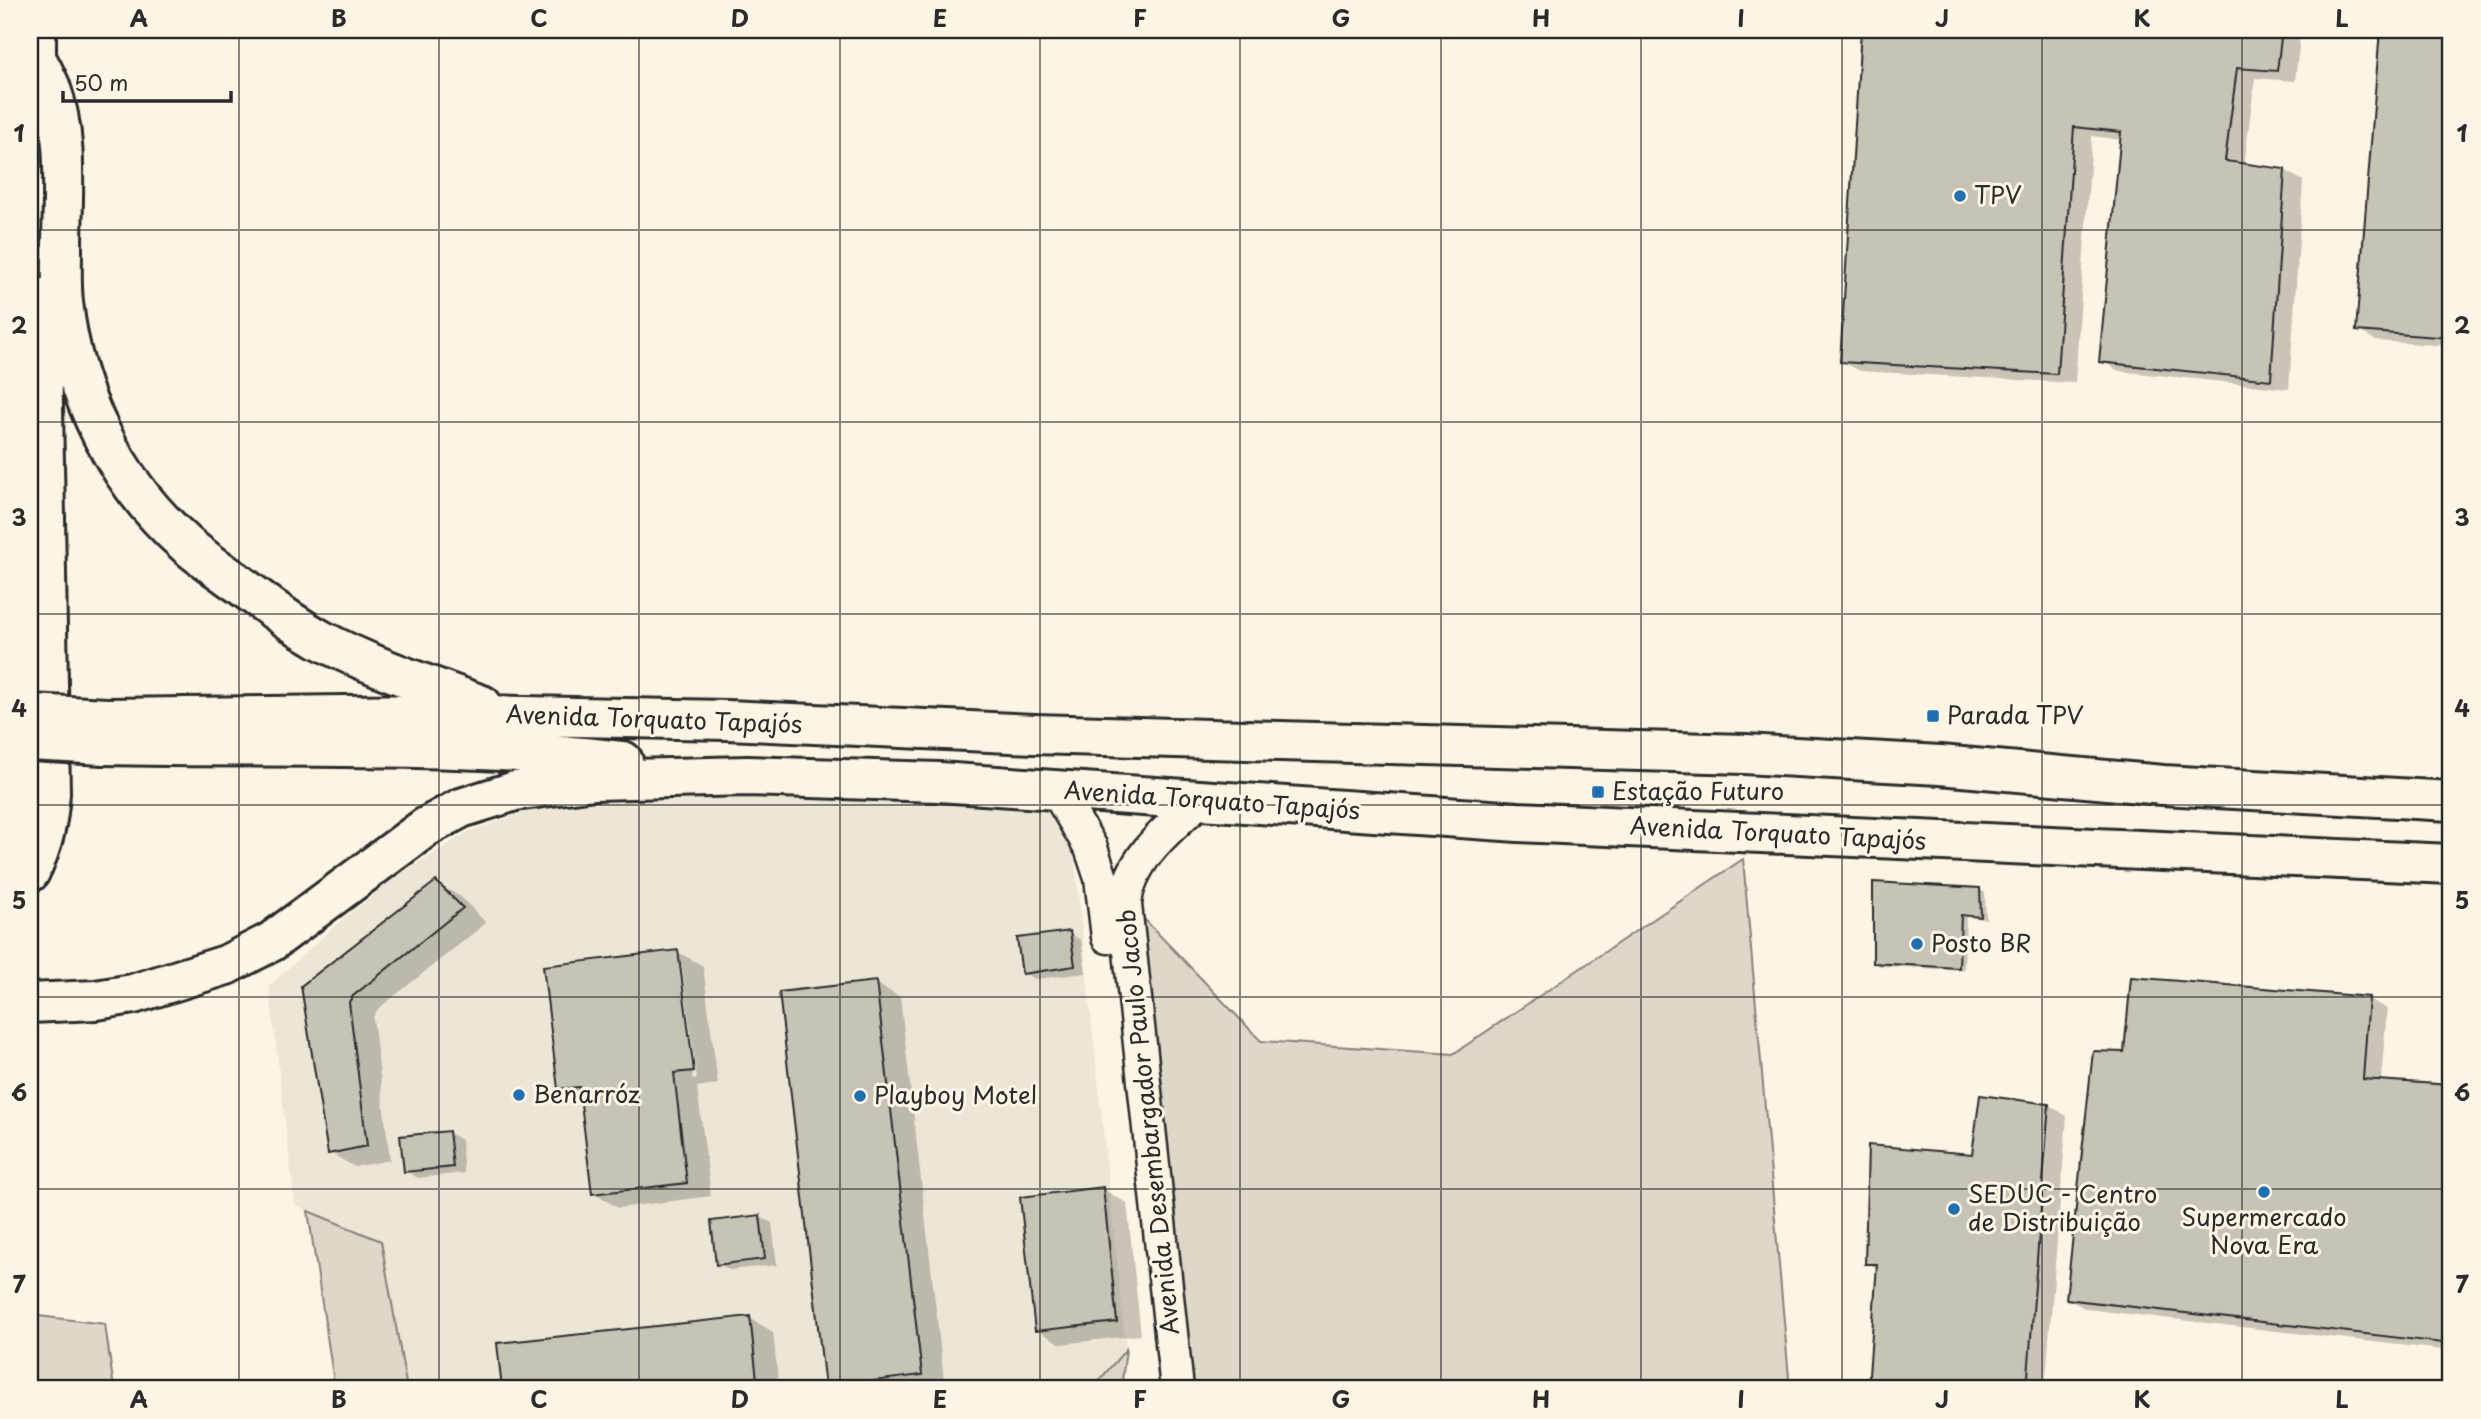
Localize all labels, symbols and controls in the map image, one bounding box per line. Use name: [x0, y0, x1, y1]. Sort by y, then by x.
text: A: [130, 0, 148, 35]
text: B: [331, 0, 347, 35]
text: C: [530, 0, 548, 35]
text: D: [731, 0, 749, 35]
text: E: [933, 0, 947, 35]
text: F: [1133, 0, 1147, 35]
text: G: [1332, 0, 1350, 35]
text: H: [1532, 0, 1550, 35]
text: I: [1737, 0, 1745, 35]
text: J: [1935, 0, 1949, 35]
text: K: [2134, 0, 2151, 35]
text: L: [2335, 0, 2349, 35]
scale bar: [63, 60, 231, 104]
text: 50 m: [74, 66, 128, 98]
text: 1: [14, 115, 25, 150]
text: 1: [2457, 115, 2468, 150]
place label: TPV: [1974, 176, 2022, 212]
marker: TPV: [1952, 188, 1968, 204]
text: 2: [11, 307, 27, 342]
text: 2: [2454, 307, 2470, 342]
text: 3: [11, 499, 27, 534]
text: 3: [2454, 499, 2470, 534]
text: 4: [11, 690, 27, 725]
text: 4: [2454, 690, 2470, 725]
street label: Avenida Torquato Tapajós: [505, 695, 803, 741]
place label: Parada TPV: [1947, 696, 2084, 732]
marker: Parada TPV: [1925, 708, 1941, 724]
street label: Avenida Torquato Tapajós: [1063, 771, 1361, 827]
place label: Estação Futuro: [1612, 772, 1784, 808]
marker: Estação Futuro: [1590, 784, 1606, 800]
street label: Avenida Torquato Tapajós: [1629, 806, 1927, 858]
text: 5: [12, 882, 26, 917]
text: 5: [2455, 882, 2469, 917]
street label: Avenida Desembargador Paulo Jacob: [1107, 908, 1187, 1337]
place label: Posto BR: [1931, 924, 2031, 960]
marker: Posto BR: [1909, 936, 1925, 952]
text: 6: [11, 1074, 27, 1109]
text: 6: [2454, 1074, 2470, 1109]
place label: Benarróz: [533, 1075, 640, 1111]
place label: Playboy Motel: [874, 1076, 1037, 1112]
marker: Benarróz: [511, 1087, 527, 1103]
marker: Playboy Motel: [852, 1088, 868, 1104]
place label: SEDUC - Centro de Distribuição: [1968, 1175, 2157, 1239]
marker: Supermercado Nova Era: [2256, 1184, 2272, 1200]
place label: Supermercado Nova Era: [2181, 1198, 2347, 1262]
marker: SEDUC - Centro de Distribuição: [1946, 1201, 1962, 1217]
text: 7: [12, 1266, 26, 1301]
text: 7: [2455, 1266, 2469, 1301]
text: A: [130, 1381, 148, 1416]
text: B: [331, 1381, 347, 1416]
text: C: [530, 1381, 548, 1416]
text: D: [731, 1381, 749, 1416]
text: E: [933, 1381, 947, 1416]
text: F: [1133, 1381, 1147, 1416]
text: G: [1332, 1381, 1350, 1416]
text: H: [1532, 1381, 1550, 1416]
text: I: [1737, 1381, 1745, 1416]
text: J: [1935, 1381, 1949, 1416]
text: K: [2134, 1381, 2151, 1416]
text: L: [2335, 1381, 2349, 1416]

